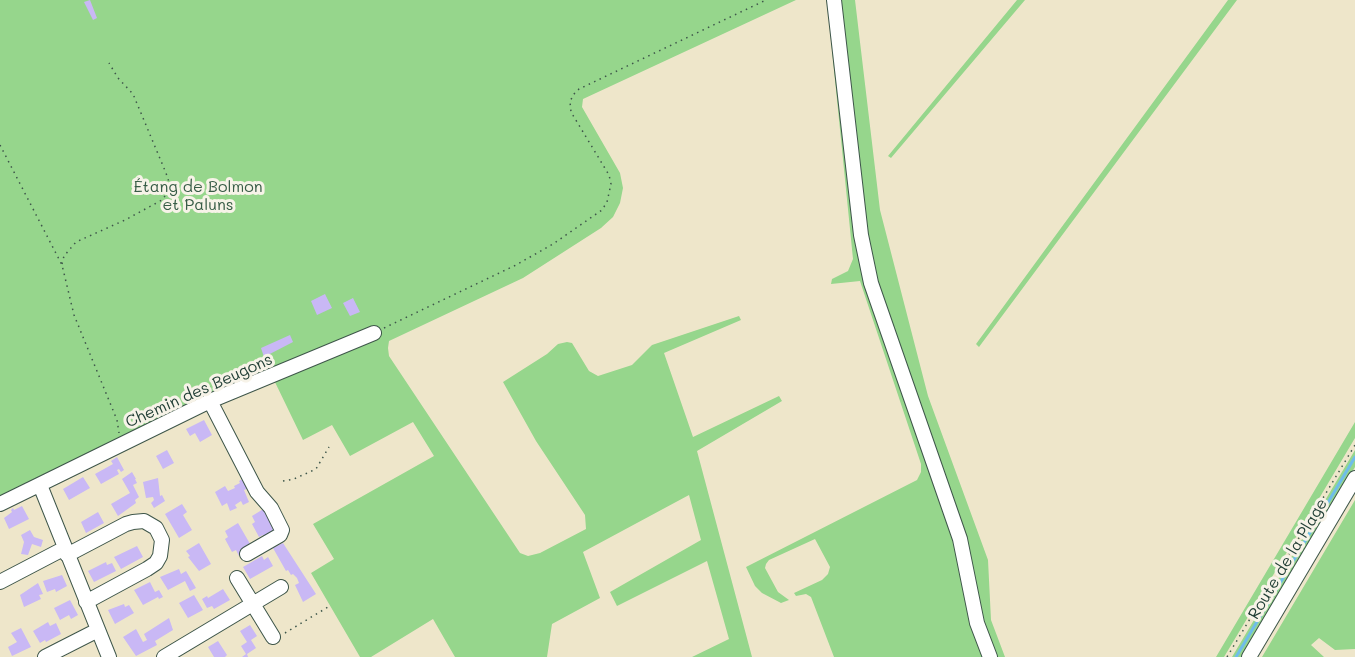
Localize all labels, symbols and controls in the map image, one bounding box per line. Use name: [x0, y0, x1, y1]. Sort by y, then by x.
park label: Étang de Bolmon et Paluns: [133, 177, 263, 215]
street label: Chemin des Beugons: [123, 350, 275, 432]
street label: Route de la Plage: [1244, 495, 1332, 623]

